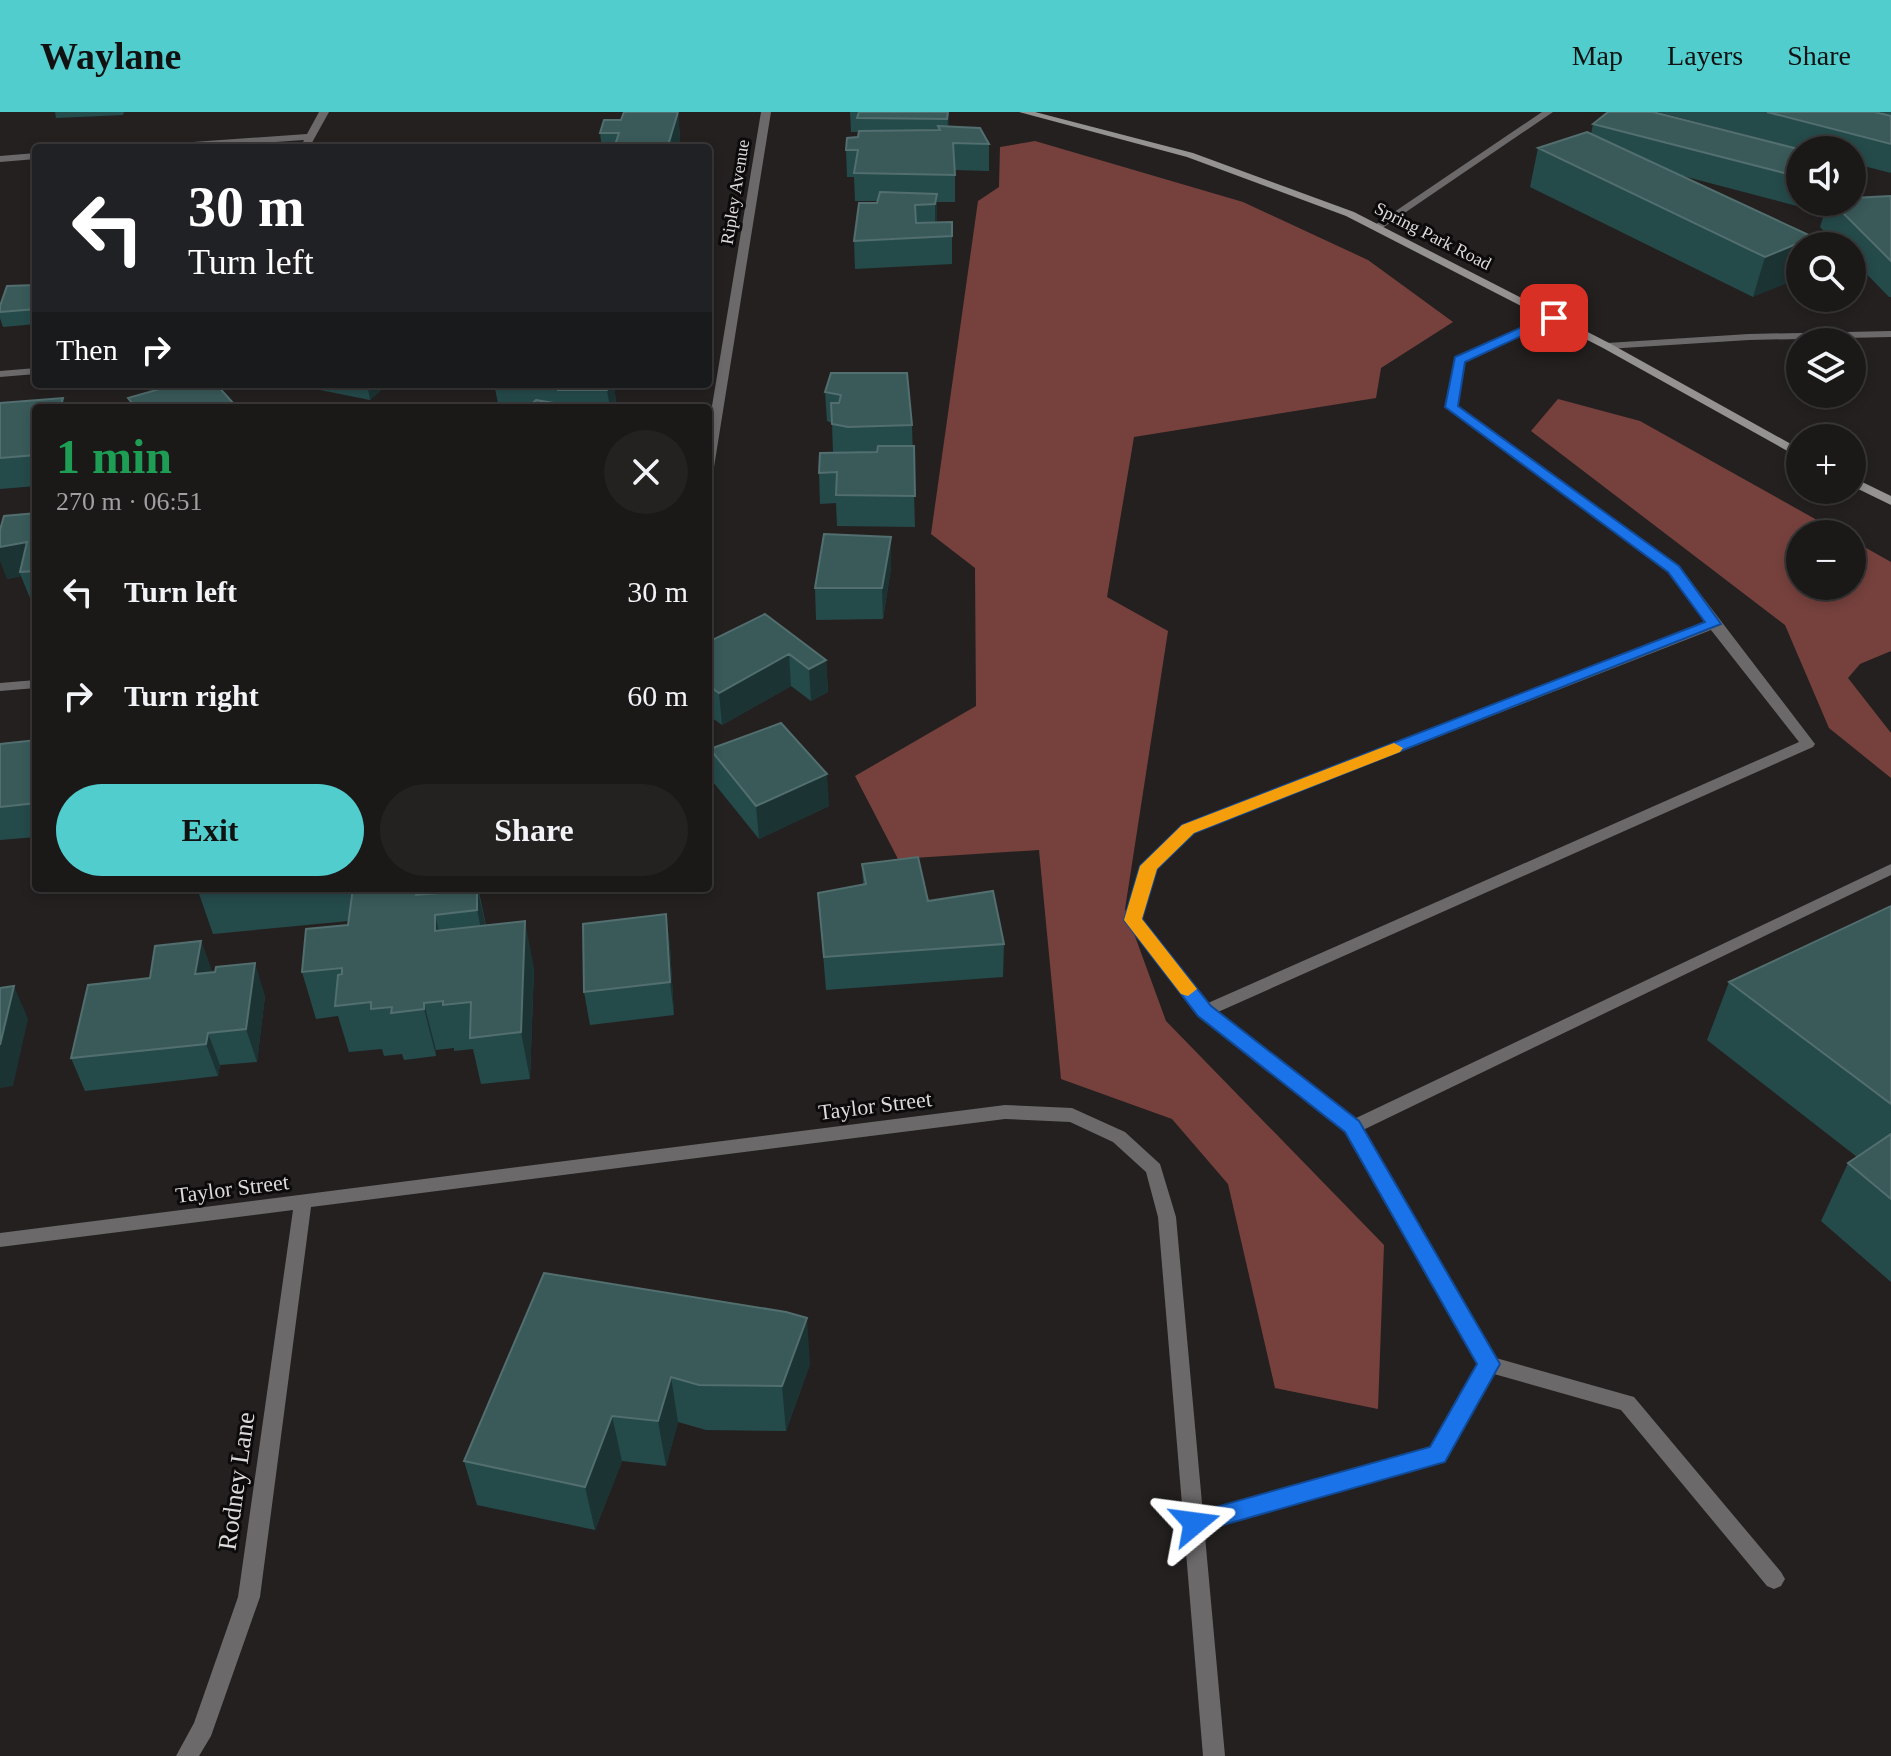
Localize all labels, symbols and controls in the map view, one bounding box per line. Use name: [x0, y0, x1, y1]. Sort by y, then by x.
text: Waylane: [40, 35, 181, 77]
text: Map: [1572, 40, 1623, 71]
text: Layers: [1667, 40, 1743, 71]
text: Share: [1787, 40, 1851, 71]
map controls: [1786, 136, 1866, 600]
button: sound: [1786, 136, 1866, 216]
street label: Ripley Avenue: [717, 138, 753, 246]
icon: left: [56, 176, 160, 280]
text: 30 m: [188, 176, 305, 238]
street label: Spring Park Road: [1371, 198, 1495, 274]
button: search: [1786, 232, 1866, 312]
text: Turn left: [188, 242, 314, 282]
pin: [1520, 284, 1588, 352]
icon: arrive: [1532, 296, 1576, 340]
icon: right: [134, 328, 178, 372]
button: layers: [1786, 328, 1866, 408]
text: Then: [56, 333, 118, 366]
button: +: [1786, 424, 1866, 504]
text: 1 min: [56, 430, 172, 483]
button: close: [604, 430, 688, 514]
text: 270 m · 06:51: [56, 487, 203, 516]
button: −: [1786, 520, 1866, 600]
icon: left: [56, 570, 100, 614]
text: Turn left: [124, 575, 237, 608]
text: 30 m: [627, 575, 688, 608]
icon: right: [56, 674, 100, 718]
text: Turn right: [124, 679, 259, 712]
text: 60 m: [627, 679, 688, 712]
button: Exit: [56, 784, 364, 876]
button: Share: [380, 784, 688, 876]
street label: Taylor Street: [817, 1086, 933, 1125]
street label: Taylor Street: [174, 1169, 290, 1208]
street label: Rodney Lane: [212, 1410, 261, 1552]
position arrow: [1153, 1481, 1237, 1565]

